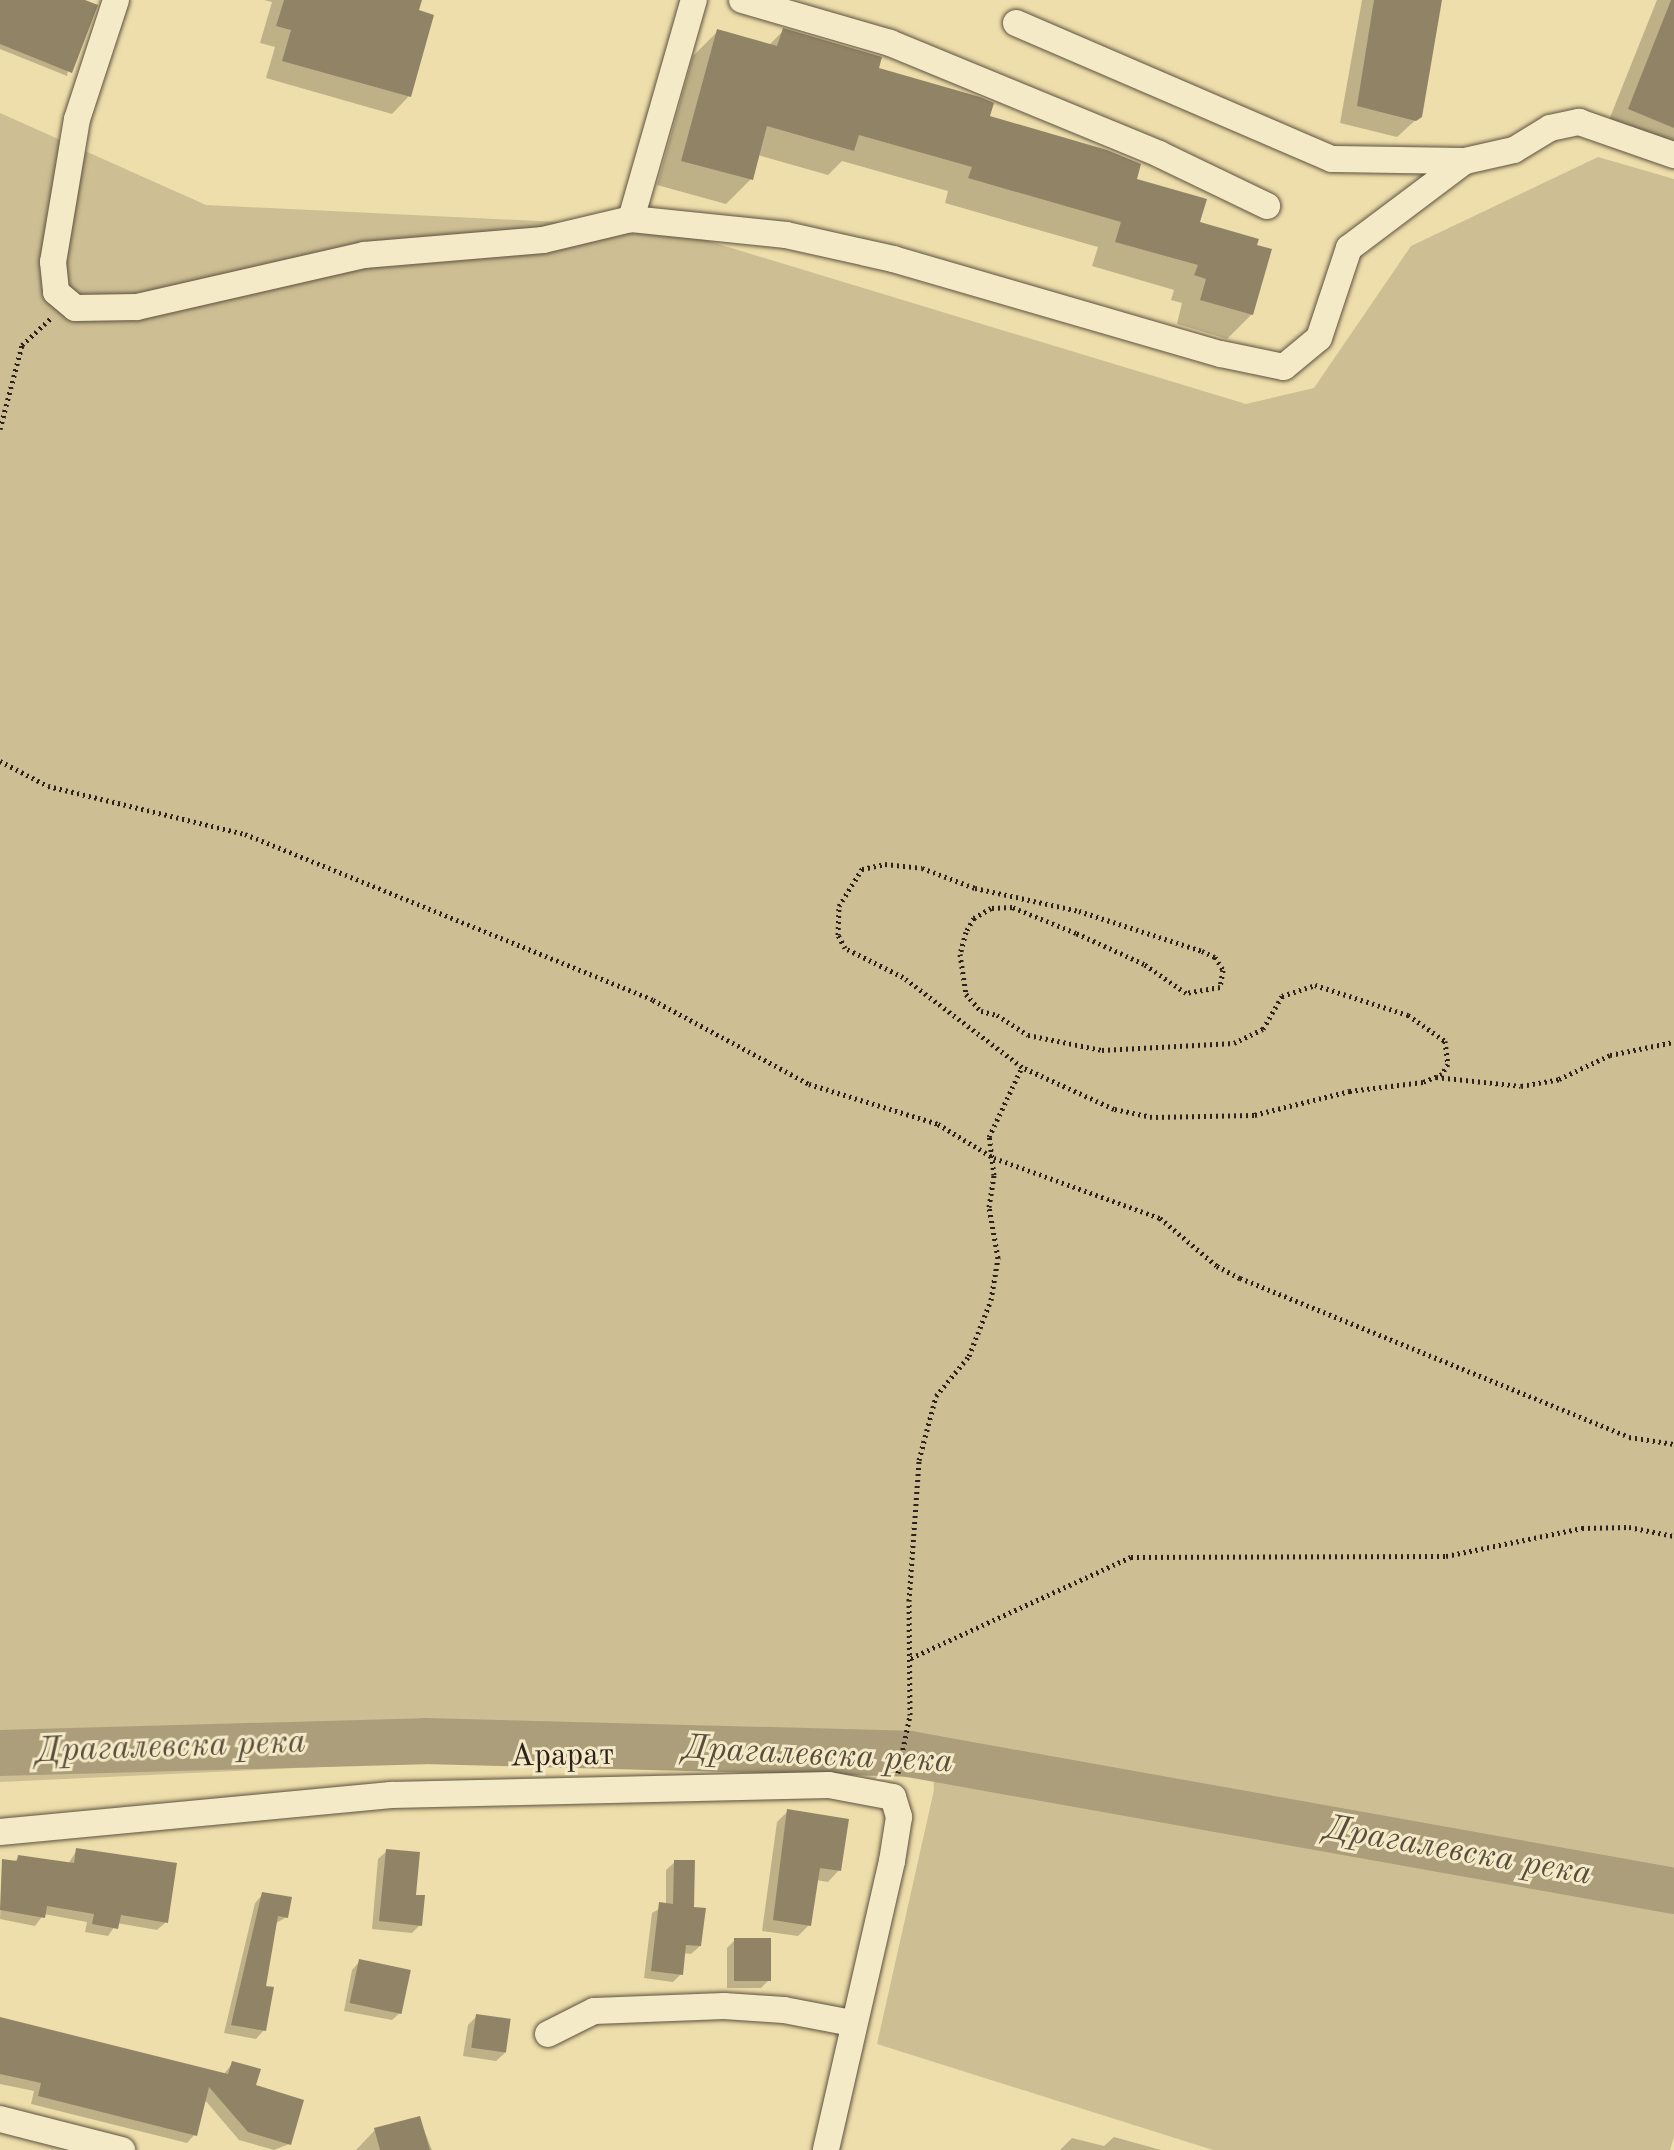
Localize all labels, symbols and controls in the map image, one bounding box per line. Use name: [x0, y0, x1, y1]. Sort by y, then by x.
water label: Драгалевска река: [35, 1723, 307, 1773]
water label: Драгалевска река: [682, 1729, 954, 1783]
street label: Арарат: [510, 1737, 614, 1777]
water label: Драгалевска река: [1321, 1808, 1595, 1896]

